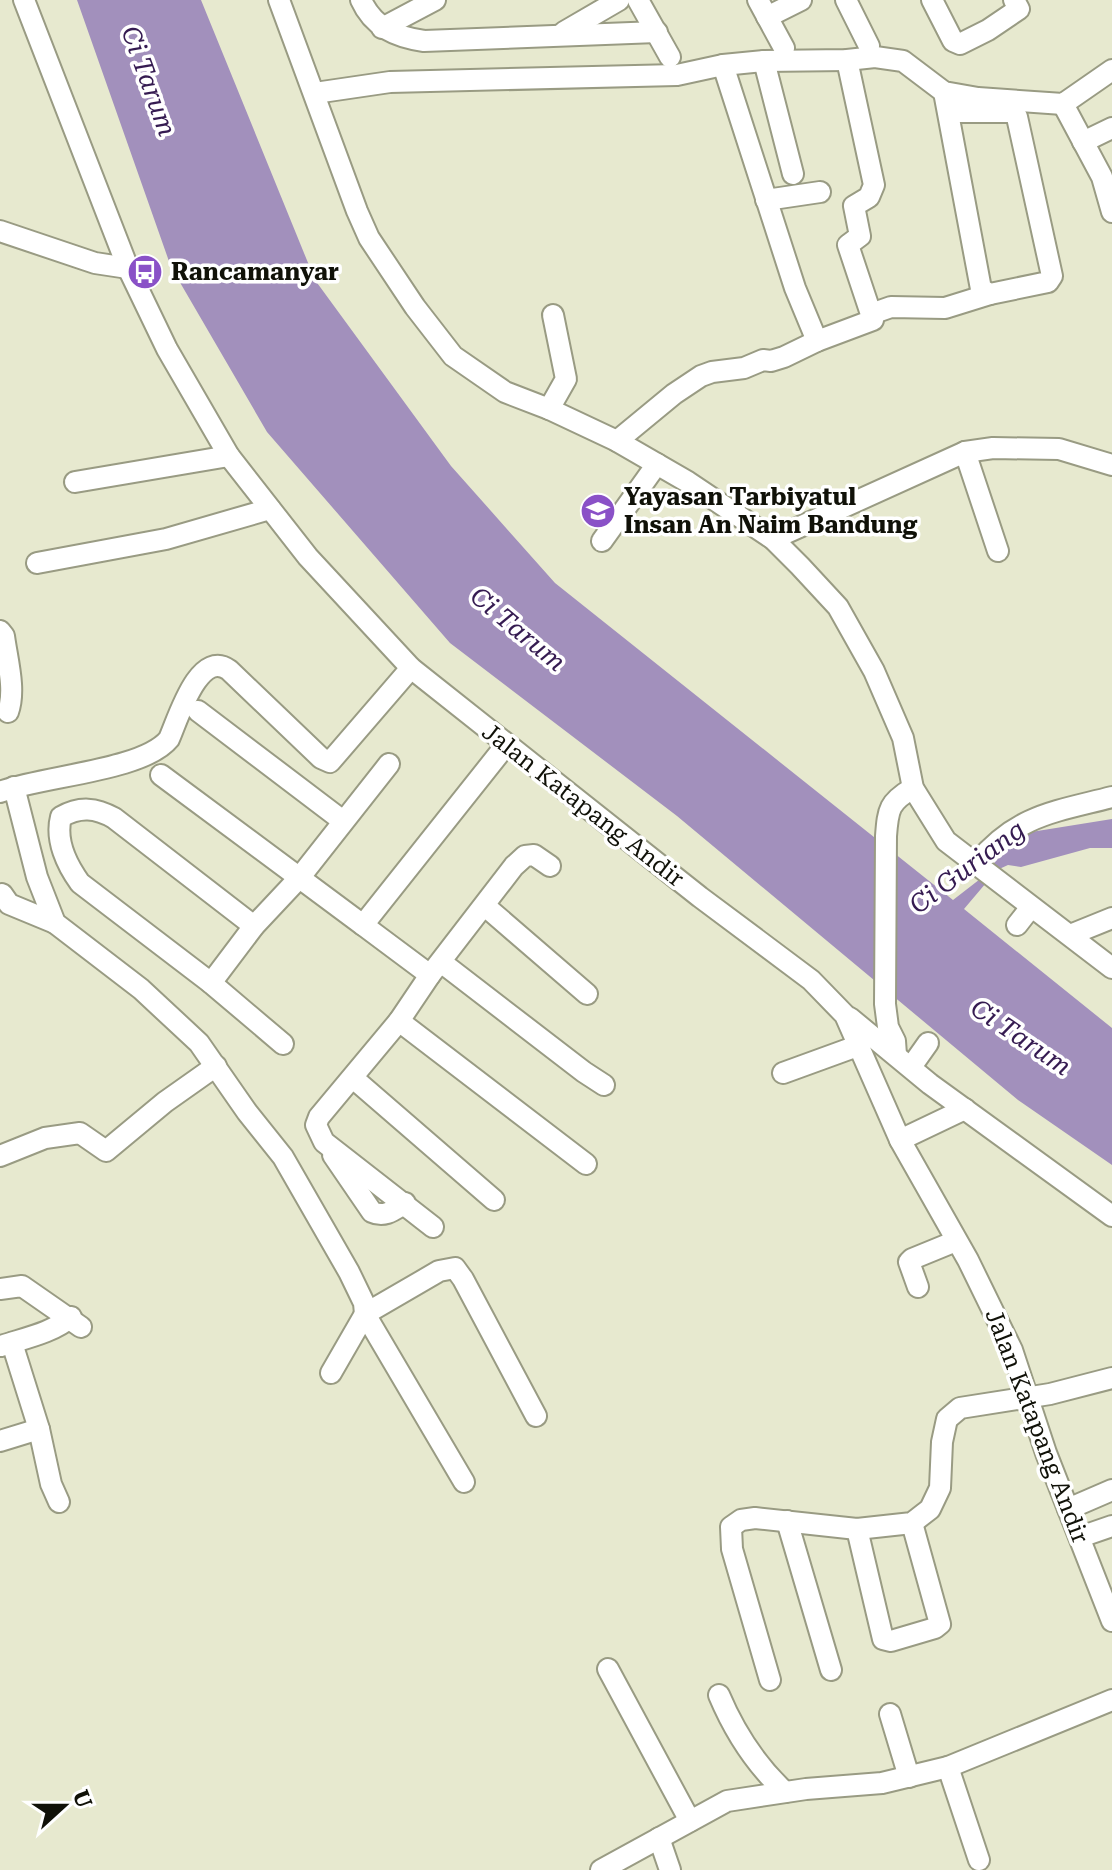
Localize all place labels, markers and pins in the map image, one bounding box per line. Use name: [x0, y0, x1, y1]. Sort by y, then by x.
bus stop icon: Rancamanyar: [126, 253, 164, 291]
place label: Rancamanyar: [171, 258, 339, 286]
place label: Yayasan Tarbiyatul Insan An Naim Bandung: [624, 483, 918, 539]
school or university icon: Yayasan Tarbiyatul Insan An Naim Bandung: [579, 492, 617, 530]

